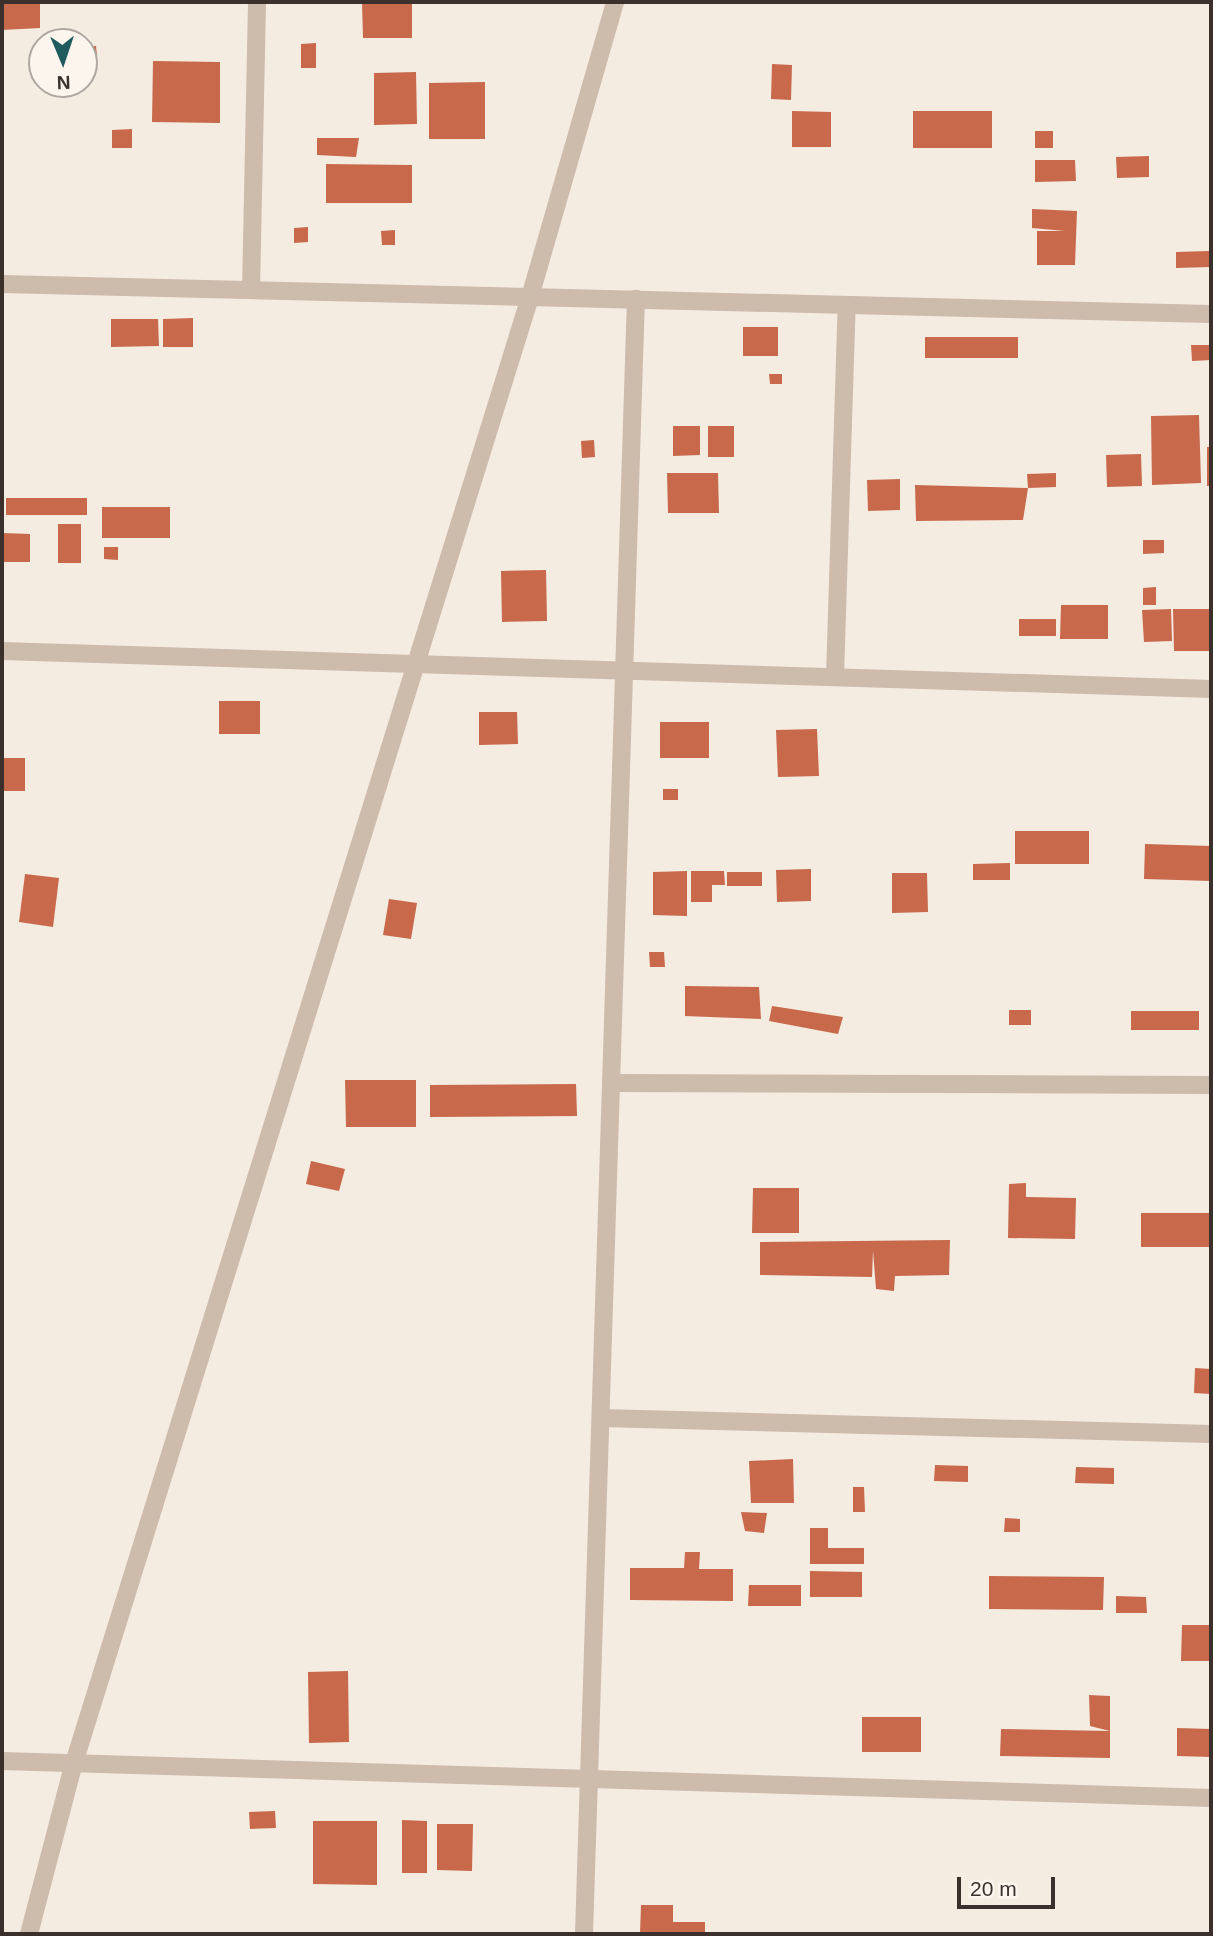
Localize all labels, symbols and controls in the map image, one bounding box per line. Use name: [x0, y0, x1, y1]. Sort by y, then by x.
north arrow: [28, 28, 98, 98]
text: N: [56, 72, 71, 93]
scale bar: [961, 1862, 1059, 1906]
text: 20 m: [970, 1877, 1017, 1900]

